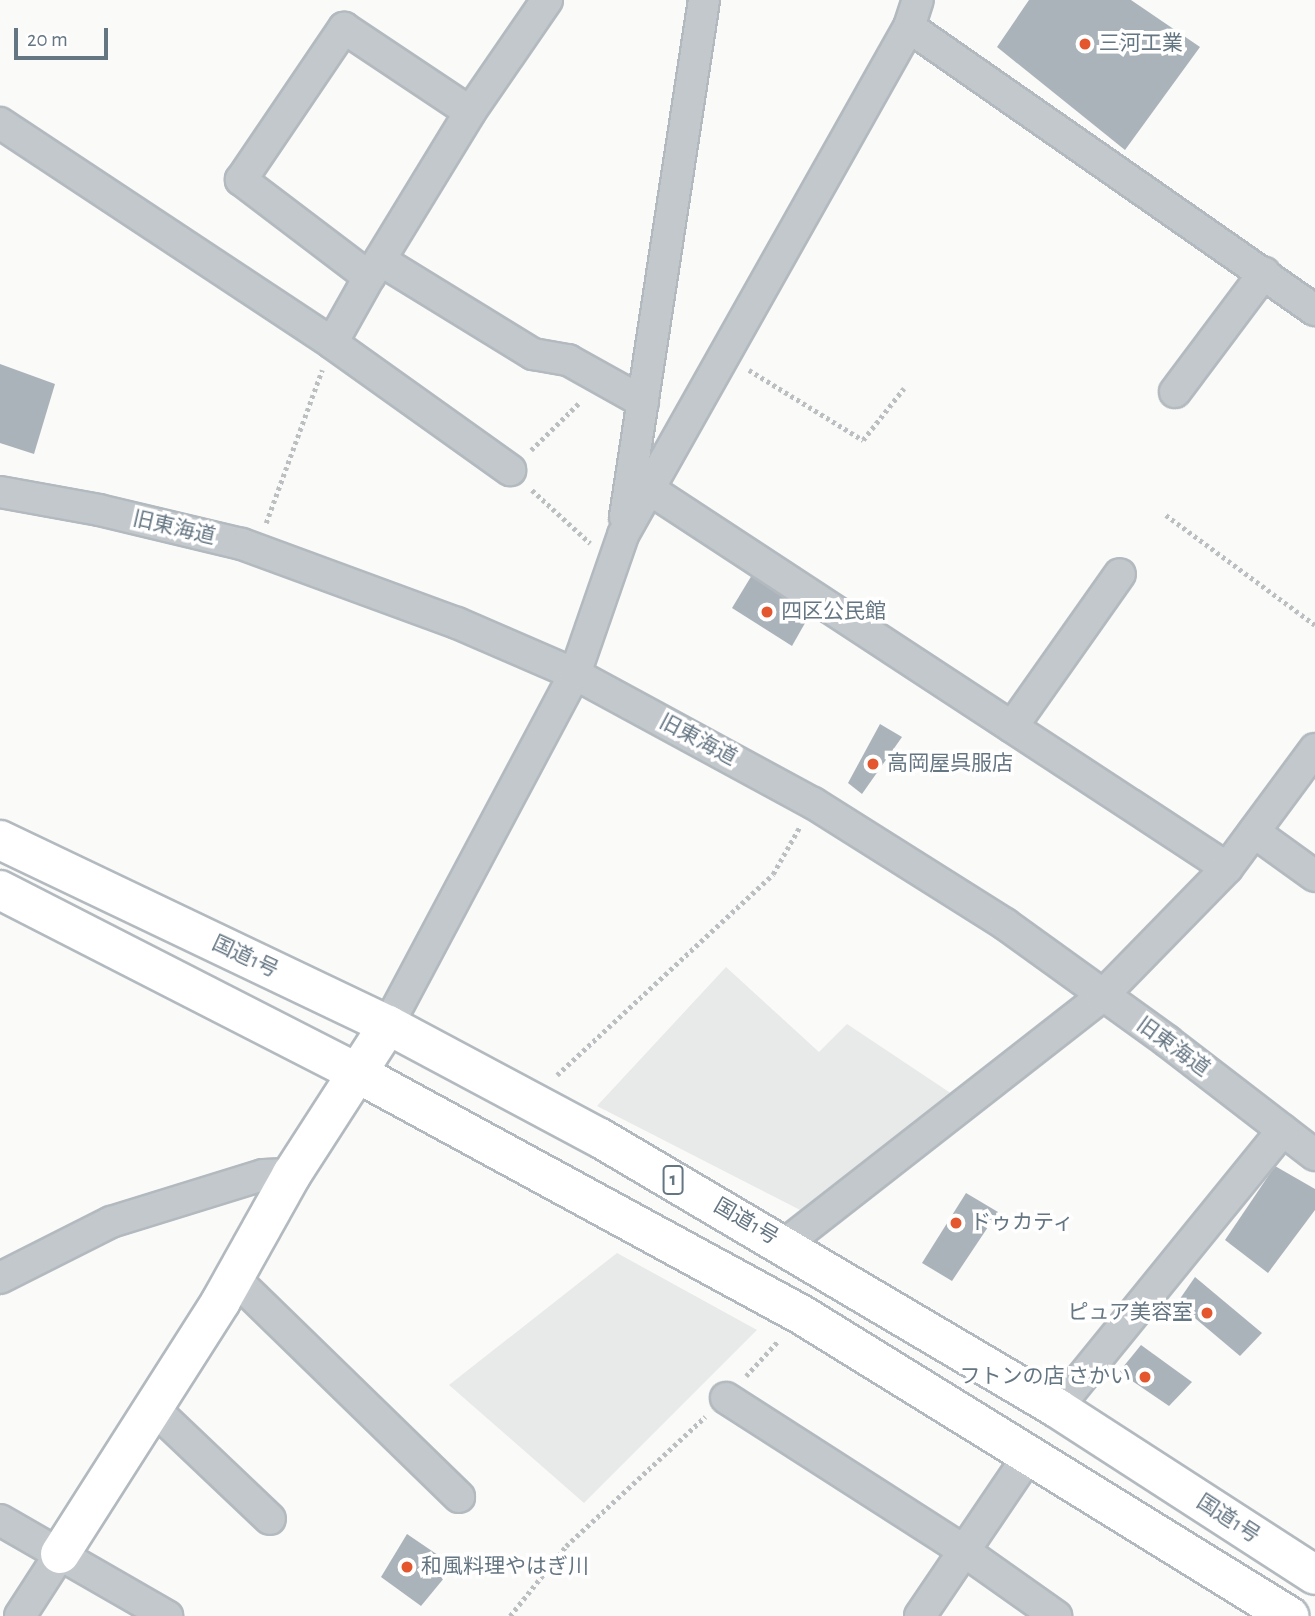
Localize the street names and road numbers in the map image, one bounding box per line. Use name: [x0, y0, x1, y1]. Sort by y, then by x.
street label: 旧東海道: [130, 506, 218, 550]
street label: 旧東海道: [655, 709, 741, 771]
street label: 国道1号: [208, 931, 282, 983]
street label: 旧東海道: [1132, 1012, 1214, 1082]
road number: 1: [662, 1164, 684, 1196]
street label: 国道1号: [709, 1194, 783, 1250]
street label: 国道1号: [1192, 1489, 1264, 1549]

